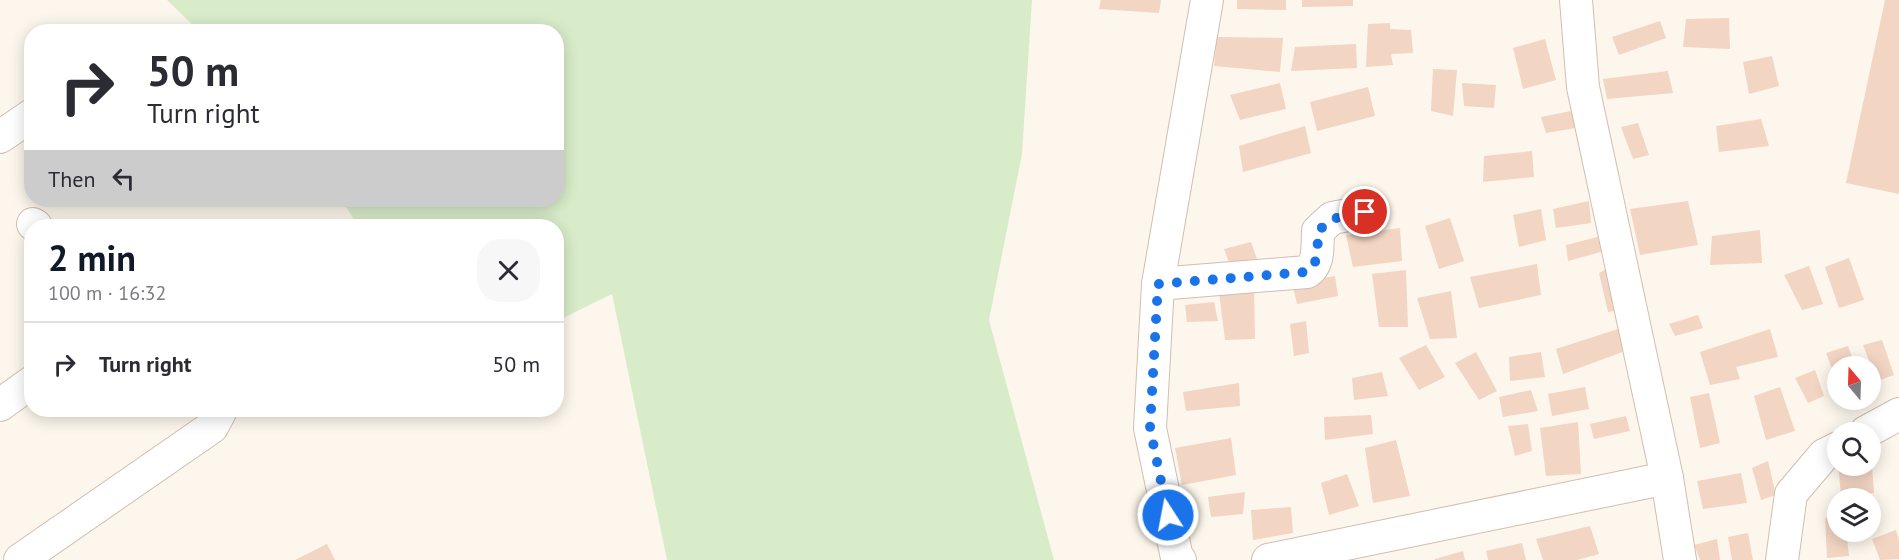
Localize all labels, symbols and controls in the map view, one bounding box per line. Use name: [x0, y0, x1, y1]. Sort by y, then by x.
text: 50 m: [147, 43, 239, 98]
icon: right: [48, 48, 126, 126]
text: Turn right: [147, 96, 260, 130]
icon: left: [107, 162, 140, 195]
text: Then: [48, 165, 95, 193]
pin: [1339, 186, 1390, 237]
icon: arrive: [1348, 195, 1381, 228]
text: 2 min: [48, 234, 136, 281]
button: close: [477, 239, 540, 302]
text: 100 m · 16:32: [48, 280, 166, 306]
icon: right: [48, 348, 81, 381]
text: Turn right: [99, 350, 191, 378]
text: 50 m: [492, 350, 540, 378]
north arrow: [1827, 356, 1881, 410]
map controls: [1827, 356, 1881, 542]
button: search: [1827, 422, 1881, 476]
position arrow: [1136, 483, 1200, 547]
button: layers: [1827, 488, 1881, 542]

